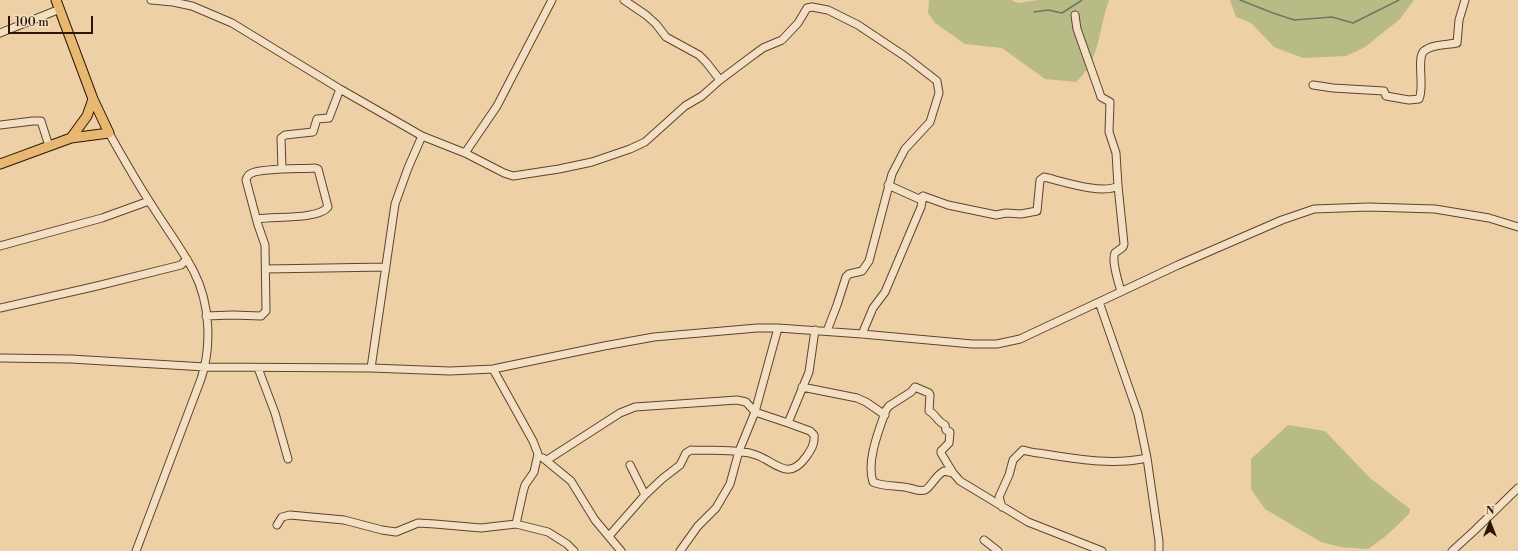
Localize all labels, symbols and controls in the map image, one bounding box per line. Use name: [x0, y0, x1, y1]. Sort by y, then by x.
scale bar: [10, 8, 95, 34]
text: 100 m: [15, 15, 49, 30]
north arrow: [1470, 503, 1510, 543]
text: N: [1486, 504, 1494, 518]

